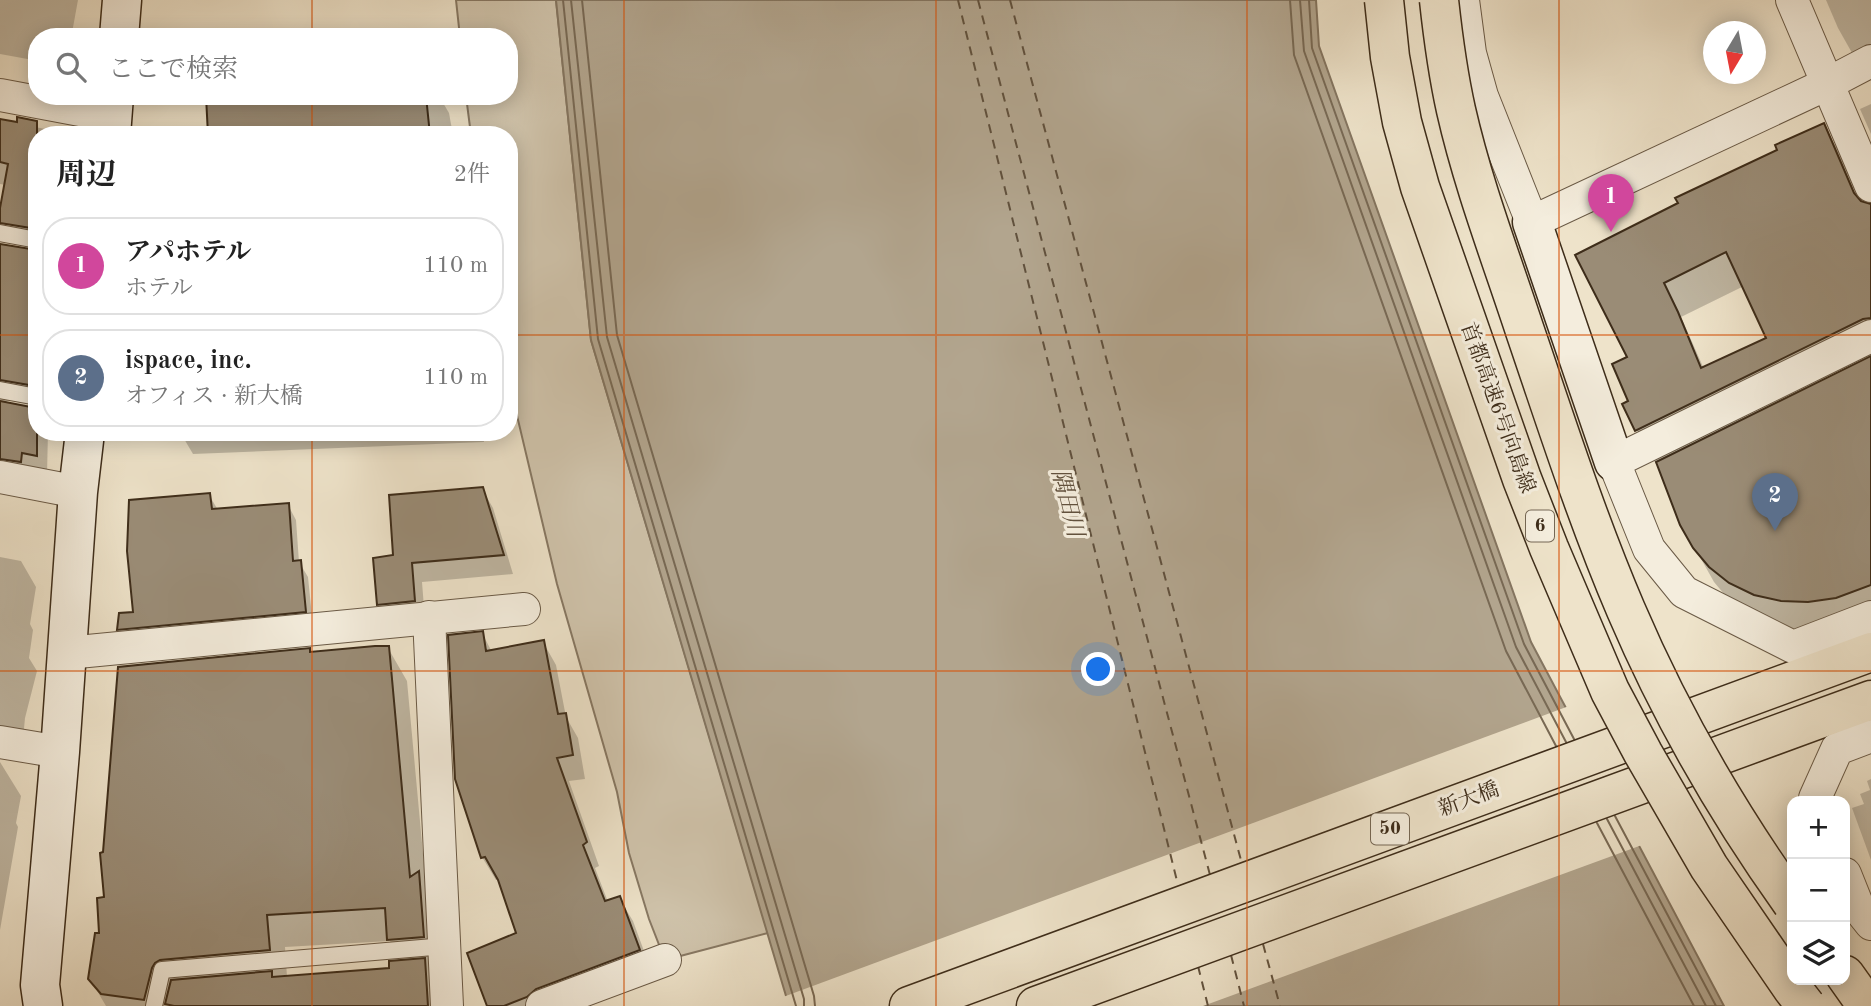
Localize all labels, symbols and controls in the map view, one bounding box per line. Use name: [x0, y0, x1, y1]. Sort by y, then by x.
north arrow: [1703, 21, 1766, 84]
search box: [28, 28, 518, 105]
icon: search: [52, 48, 90, 86]
text: ここで検索: [108, 57, 238, 83]
text: 周辺: [56, 161, 116, 191]
text: 2件: [454, 163, 490, 186]
pin: 1: [1588, 174, 1634, 232]
text: アパホテル: [125, 240, 252, 266]
text: 1: [74, 254, 88, 277]
text: 110 m: [423, 254, 488, 277]
text: ホテル: [125, 277, 193, 300]
street label: 首都高速6号向島線: [1456, 319, 1540, 496]
text: ispace, inc.: [125, 348, 252, 374]
text: 2: [74, 366, 88, 389]
text: 110 m: [423, 366, 488, 389]
text: オフィス · 新大橋: [125, 385, 303, 408]
water label: 隅田川: [1047, 467, 1088, 542]
pin: 2: [1752, 473, 1798, 531]
road number: 6: [1526, 510, 1554, 541]
your location: [1081, 652, 1115, 686]
street label: 新大橋: [1435, 777, 1502, 821]
map controls: [1787, 796, 1850, 985]
button: +: [1787, 796, 1850, 859]
road number: 50: [1371, 814, 1409, 844]
button: −: [1787, 859, 1850, 922]
button: layers: [1787, 922, 1850, 985]

